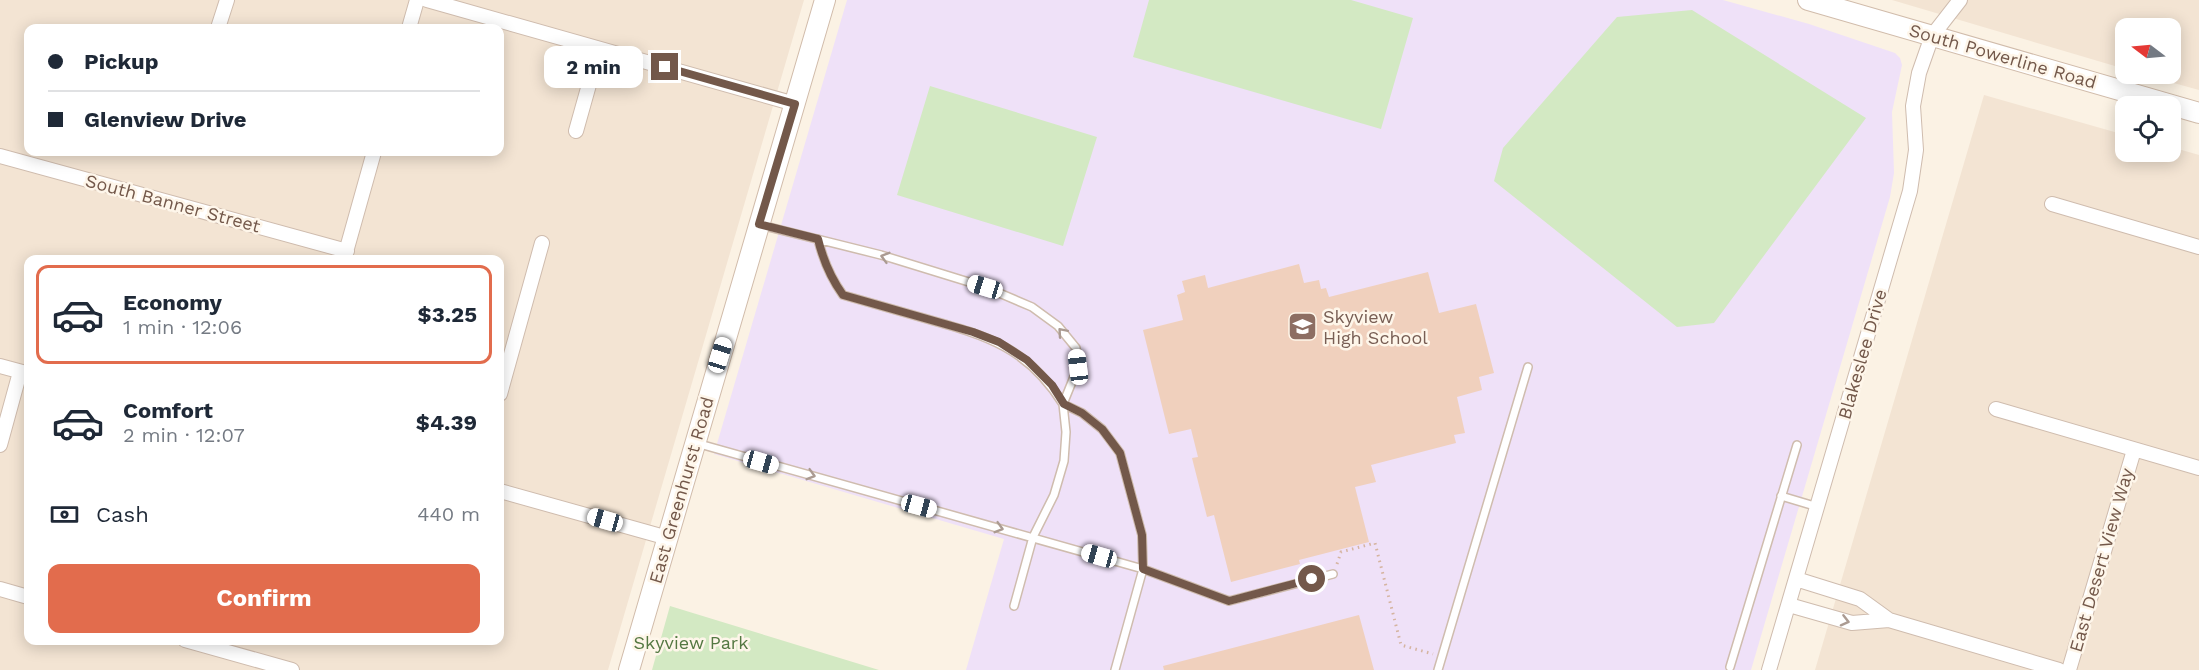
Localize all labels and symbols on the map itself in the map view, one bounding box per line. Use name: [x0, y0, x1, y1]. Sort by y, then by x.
north arrow: [2115, 18, 2181, 84]
street label: South Powerline Road: [1907, 19, 2099, 93]
callout: 2 min: [545, 46, 644, 88]
route end: [651, 53, 678, 80]
street label: South Banner Street: [83, 170, 263, 237]
one-way arrow: [880, 252, 891, 264]
car: [965, 273, 1005, 301]
street label: Blakeslee Drive: [1833, 287, 1891, 421]
place label: Skyview High School: [1323, 306, 1428, 348]
school or university icon: Skyview High School: [1286, 310, 1318, 342]
one-way arrow: [1058, 328, 1069, 339]
car: [706, 335, 734, 375]
car: [1067, 348, 1089, 386]
street label: East Greenhurst Road: [644, 394, 718, 586]
car: [741, 448, 781, 476]
street label: East Desert View Way: [2065, 465, 2138, 654]
one-way arrow: [806, 468, 816, 481]
car: [899, 493, 939, 519]
car: [585, 506, 625, 534]
one-way arrow: [993, 521, 1004, 533]
car: [1079, 542, 1119, 570]
route start: [1298, 565, 1325, 592]
one-way arrow: [1840, 613, 1850, 626]
park label: Skyview Park: [634, 632, 748, 653]

